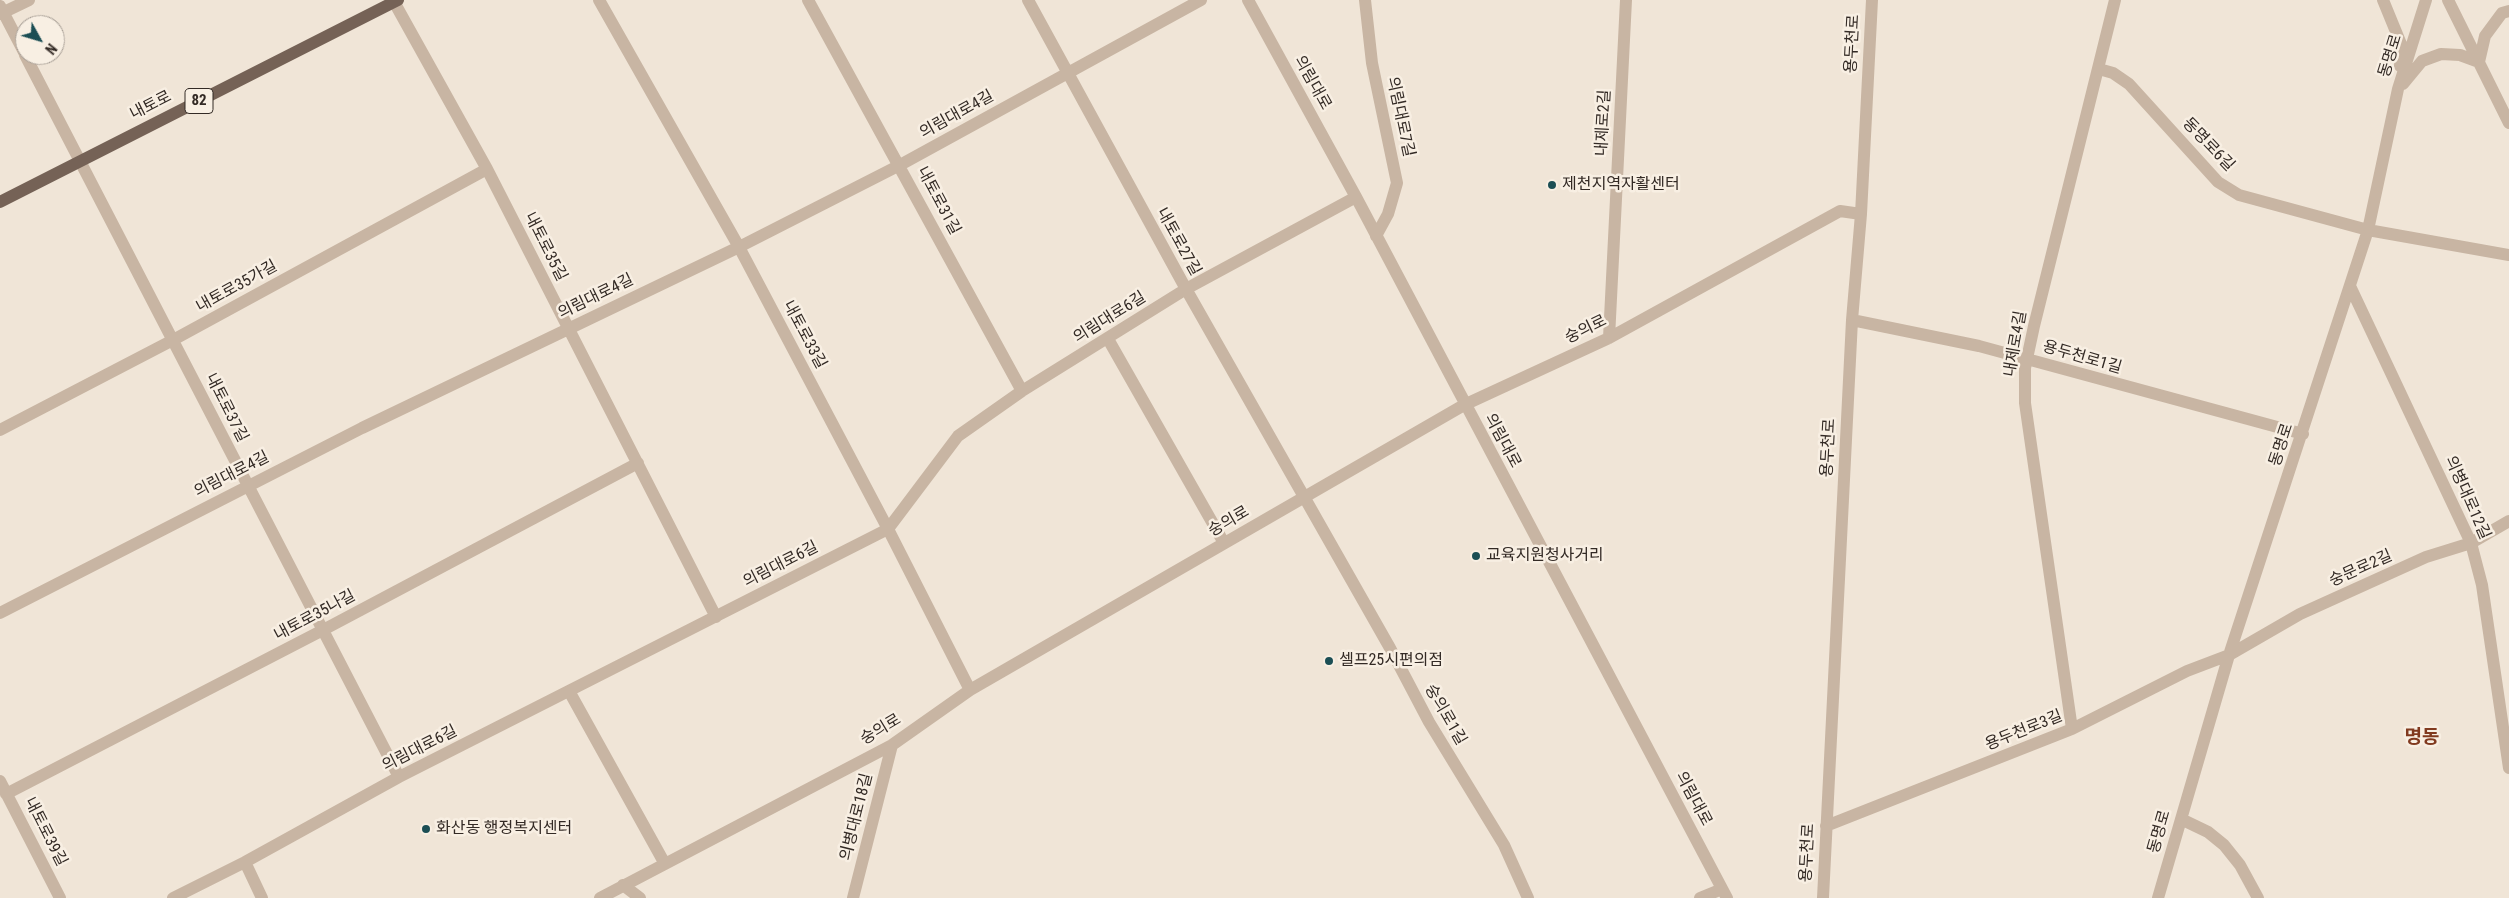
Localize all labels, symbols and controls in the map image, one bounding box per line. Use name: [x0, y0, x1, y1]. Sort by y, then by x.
street label: 용두천로: [1842, 14, 1864, 74]
north arrow: [15, 15, 65, 65]
street label: 동명로: [2375, 32, 2407, 80]
text: N: [42, 40, 60, 57]
street label: 의림대로: [1289, 53, 1335, 113]
street label: 의림대로7길: [1382, 75, 1418, 159]
street label: 내토로: [127, 87, 175, 125]
street label: 의림대로4길: [917, 87, 997, 143]
road number: 82: [185, 88, 213, 114]
street label: 내제로2길: [1593, 89, 1615, 157]
street label: 동명로6길: [2178, 114, 2238, 176]
street label: 내토로31길: [912, 164, 964, 238]
place label: 제천지역자활센터: [1562, 175, 1680, 195]
marker: 제천지역자활센터: [1546, 179, 1558, 191]
street label: 내토로27길: [1152, 205, 1204, 279]
street label: 내토로35길: [519, 209, 571, 285]
street label: 내토로35가길: [193, 257, 281, 317]
street label: 의림대로4길: [555, 271, 637, 323]
street label: 의림대로6길: [1070, 288, 1150, 348]
street label: 내토로33길: [778, 298, 830, 372]
street label: 내제로4길: [2001, 309, 2031, 379]
street label: 숭의로: [1562, 312, 1610, 348]
street label: 용두천로1길: [2040, 338, 2124, 378]
street label: 내토로37길: [200, 370, 252, 446]
street label: 의림대로: [1480, 410, 1524, 472]
street label: 용두천로: [1818, 418, 1840, 478]
street label: 동명로: [2266, 421, 2298, 469]
street label: 의림대로4길: [191, 448, 273, 502]
street label: 의병대로12길: [2440, 453, 2494, 543]
street label: 숭의로: [1205, 503, 1253, 541]
street label: 의림대로6길: [740, 538, 822, 592]
place label: 교육지원청사거리: [1486, 546, 1604, 566]
street label: 숭문로2길: [2327, 547, 2395, 591]
marker: 교육지원청사거리: [1470, 550, 1482, 562]
street label: 내토로35나길: [271, 587, 359, 645]
place label: 셀프25시편의점: [1339, 651, 1443, 671]
marker: 셀프25시편의점: [1323, 655, 1335, 667]
street label: 숭의로1길: [1420, 681, 1470, 749]
street label: 용두천로3길: [1983, 707, 2065, 755]
street label: 숭의로: [857, 710, 905, 750]
street label: 의림대로6길: [379, 722, 461, 776]
district label: 명동: [2405, 727, 2439, 749]
street label: 의림대로: [1671, 768, 1715, 830]
street label: 의병대로18길: [837, 771, 877, 863]
street label: 내토로39길: [19, 794, 71, 870]
street label: 동명로: [2145, 808, 2175, 856]
place label: 화산동 행정복지센터: [436, 819, 572, 839]
marker: 화산동 행정복지센터: [420, 823, 432, 835]
street label: 용두천로: [1797, 823, 1819, 883]

